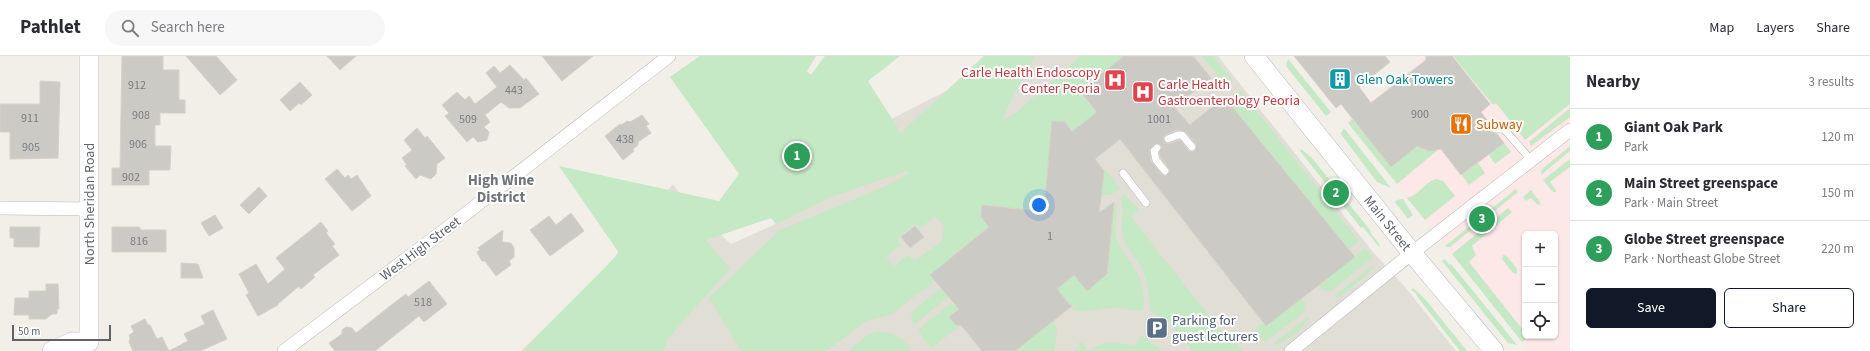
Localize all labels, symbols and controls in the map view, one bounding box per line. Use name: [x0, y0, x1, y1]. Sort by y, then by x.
search box: [105, 10, 385, 46]
text: Pathlet: [20, 14, 81, 41]
icon: search: [119, 17, 141, 39]
text: Search here: [151, 17, 225, 38]
text: Map: [1709, 18, 1734, 38]
text: Layers: [1756, 18, 1794, 38]
text: Share: [1816, 18, 1850, 38]
place label: Carle Health Endoscopy Center Peoria: [961, 63, 1100, 99]
building icon: Glen Oak Towers: [1327, 66, 1353, 92]
hospital icon: Carle Health Endoscopy Center Peoria: [1102, 67, 1128, 93]
place label: Glen Oak Towers: [1356, 70, 1454, 90]
text: Nearby: [1586, 70, 1640, 94]
text: 3 results: [1809, 73, 1854, 91]
place label: Carle Health Gastroenterology Peoria: [1158, 75, 1300, 111]
house number: 912: [128, 77, 146, 94]
hospital icon: Carle Health Gastroenterology Peoria: [1130, 79, 1156, 105]
house number: 443: [505, 82, 523, 99]
house number: 900: [1411, 106, 1429, 123]
house number: 908: [132, 107, 150, 124]
house number: 911: [21, 110, 39, 127]
house number: 509: [459, 111, 477, 128]
house number: 1001: [1147, 111, 1171, 128]
restaurant icon: Subway: [1448, 111, 1474, 137]
place label: Subway: [1476, 115, 1523, 135]
text: Giant Oak Park: [1624, 117, 1723, 138]
text: 1: [1596, 128, 1602, 146]
text: 120 m: [1821, 128, 1854, 146]
house number: 438: [616, 131, 634, 148]
house number: 906: [129, 136, 147, 153]
text: Park: [1624, 138, 1648, 156]
house number: 905: [22, 139, 40, 156]
pin: 1: [784, 141, 810, 171]
street label: North Sheridan Road: [80, 143, 100, 265]
house number: 902: [122, 169, 140, 186]
district label: High Wine District: [468, 170, 534, 208]
text: Main Street greenspace: [1624, 173, 1778, 194]
pin: 2: [1323, 178, 1349, 208]
text: 2: [1596, 184, 1602, 202]
text: 150 m: [1821, 184, 1854, 202]
street label: Main Street: [1359, 191, 1416, 256]
text: Park · Main Street: [1624, 194, 1718, 212]
your location: [1029, 195, 1049, 215]
pin: 3: [1469, 204, 1495, 234]
street label: West High Street: [376, 212, 465, 286]
house number: 1: [1047, 228, 1053, 245]
text: Globe Street greenspace: [1624, 229, 1784, 250]
map controls: [1522, 231, 1558, 339]
button: +: [1522, 231, 1558, 267]
house number: 816: [130, 233, 148, 250]
text: 3: [1596, 240, 1602, 258]
text: 220 m: [1821, 240, 1854, 258]
text: Park · Northeast Globe Street: [1624, 250, 1780, 268]
button: −: [1522, 267, 1558, 303]
button: Save: [1586, 288, 1716, 328]
button: Share: [1724, 288, 1854, 328]
house number: 518: [414, 294, 432, 311]
button: locate: [1522, 303, 1558, 339]
place label: Parking for guest lecturers: [1172, 311, 1258, 347]
parking icon: Parking for guest lecturers: [1144, 315, 1170, 341]
scale bar: [12, 323, 111, 342]
text: 50 m: [18, 324, 40, 339]

